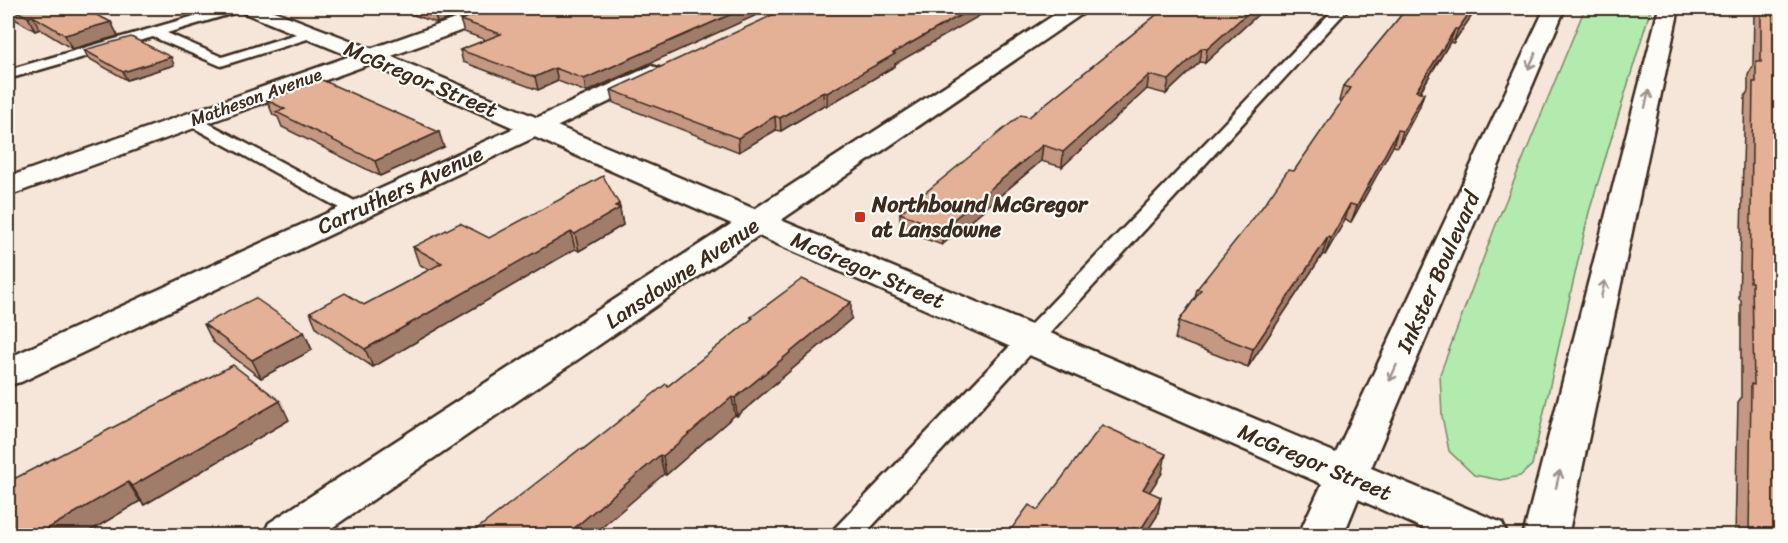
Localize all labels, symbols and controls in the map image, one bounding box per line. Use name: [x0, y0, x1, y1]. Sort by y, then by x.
street label: McGregor Street: [338, 29, 504, 129]
one-way arrow: [1525, 52, 1536, 70]
street label: Matheson Avenue: [185, 58, 327, 136]
one-way arrow: [1642, 90, 1654, 109]
street label: Carruthers Avenue: [310, 134, 490, 246]
street label: Inkster Boulevard: [1385, 184, 1492, 360]
place label: Northbound McGregor at Lansdowne: [871, 185, 1089, 249]
street label: Lansdowne Avenue: [597, 206, 768, 339]
marker: Northbound McGregor at Lansdowne: [853, 210, 867, 224]
street label: McGregor Street: [785, 220, 951, 320]
one-way arrow: [1597, 279, 1609, 298]
one-way arrow: [1386, 364, 1398, 382]
street label: McGregor Street: [1232, 412, 1398, 512]
one-way arrow: [1553, 469, 1565, 488]

